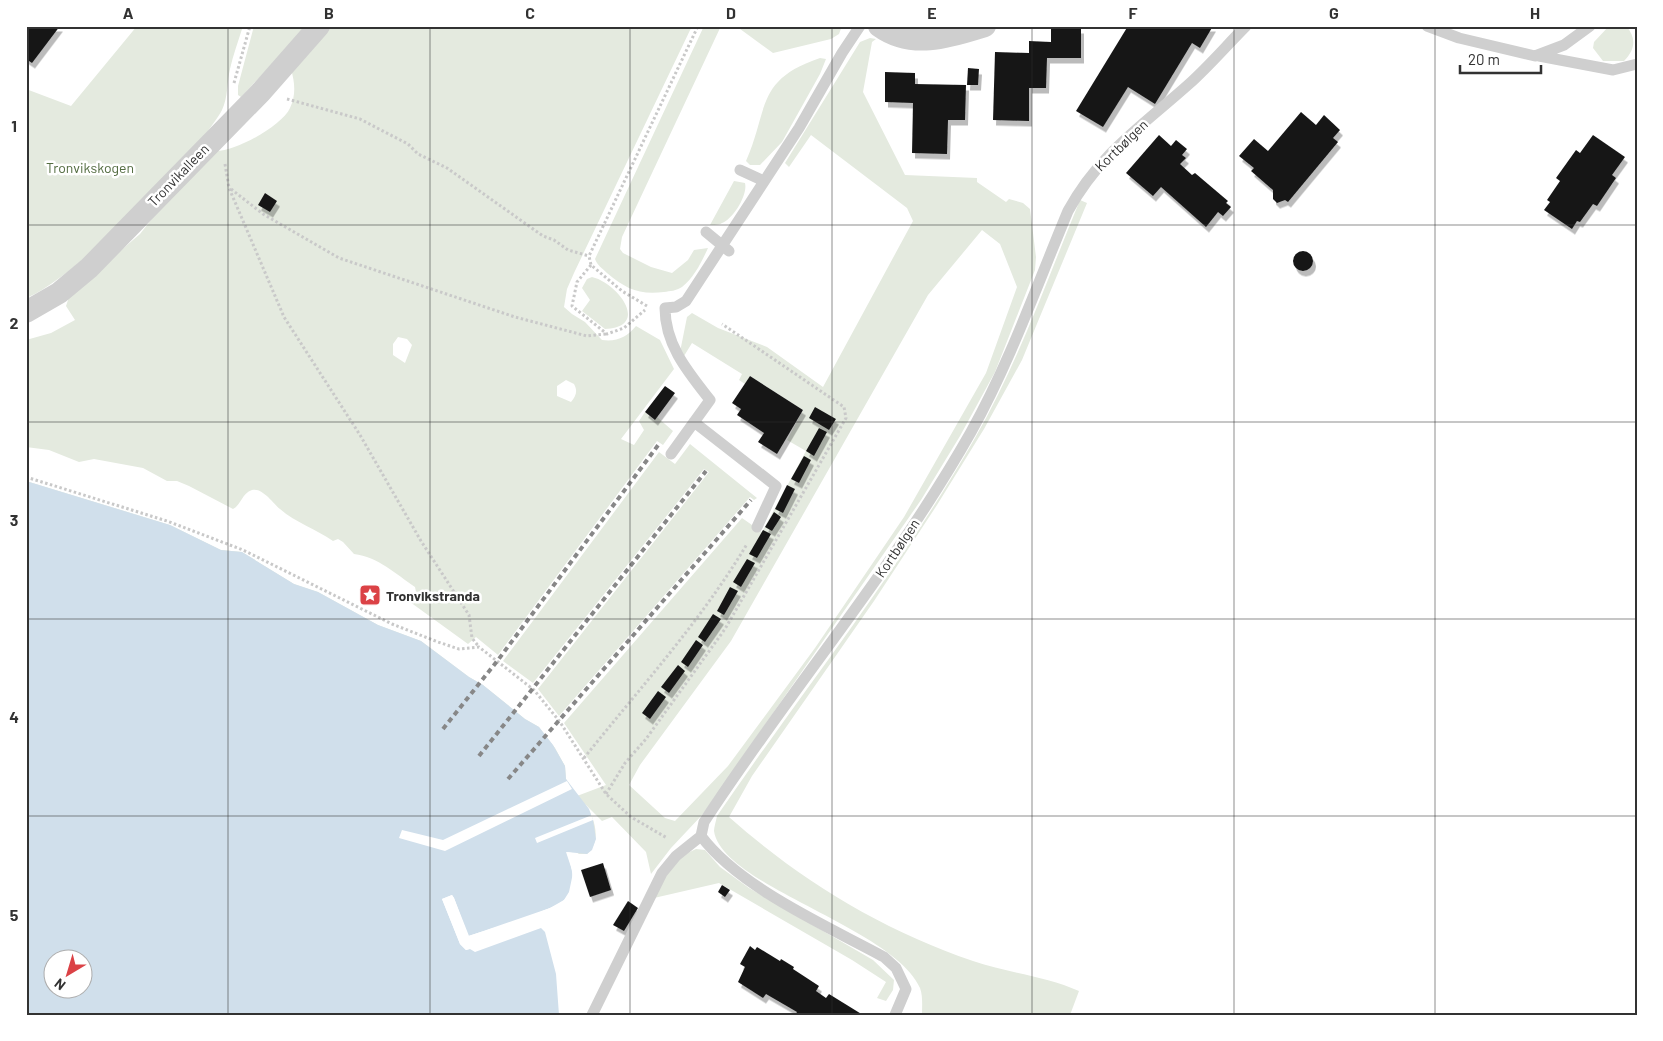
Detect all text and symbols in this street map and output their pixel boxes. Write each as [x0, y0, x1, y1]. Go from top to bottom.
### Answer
text: A [123, 3, 134, 22]
text: B [324, 3, 334, 22]
text: C [525, 3, 535, 22]
text: D [726, 3, 736, 22]
text: E [927, 3, 937, 22]
text: F [1129, 3, 1138, 22]
text: G [1329, 3, 1339, 22]
text: H [1530, 3, 1540, 22]
scale bar [1460, 42, 1542, 74]
text: 20 m [1468, 50, 1500, 68]
text: 1 [11, 116, 17, 135]
street label: Kortbølgen [1091, 116, 1151, 174]
street label: Tronvikalleen [144, 140, 212, 210]
park label: Tronvikskogen [46, 159, 134, 176]
text: 2 [10, 313, 19, 332]
text: 3 [10, 510, 18, 529]
street label: Kortbølgen [871, 515, 923, 581]
place icon: Tronvikstranda [358, 583, 382, 607]
place label: Tronvikstranda [386, 587, 480, 604]
text: 4 [9, 707, 19, 726]
text: 5 [10, 905, 19, 924]
north arrow [42, 948, 92, 998]
text: N [51, 975, 69, 994]

